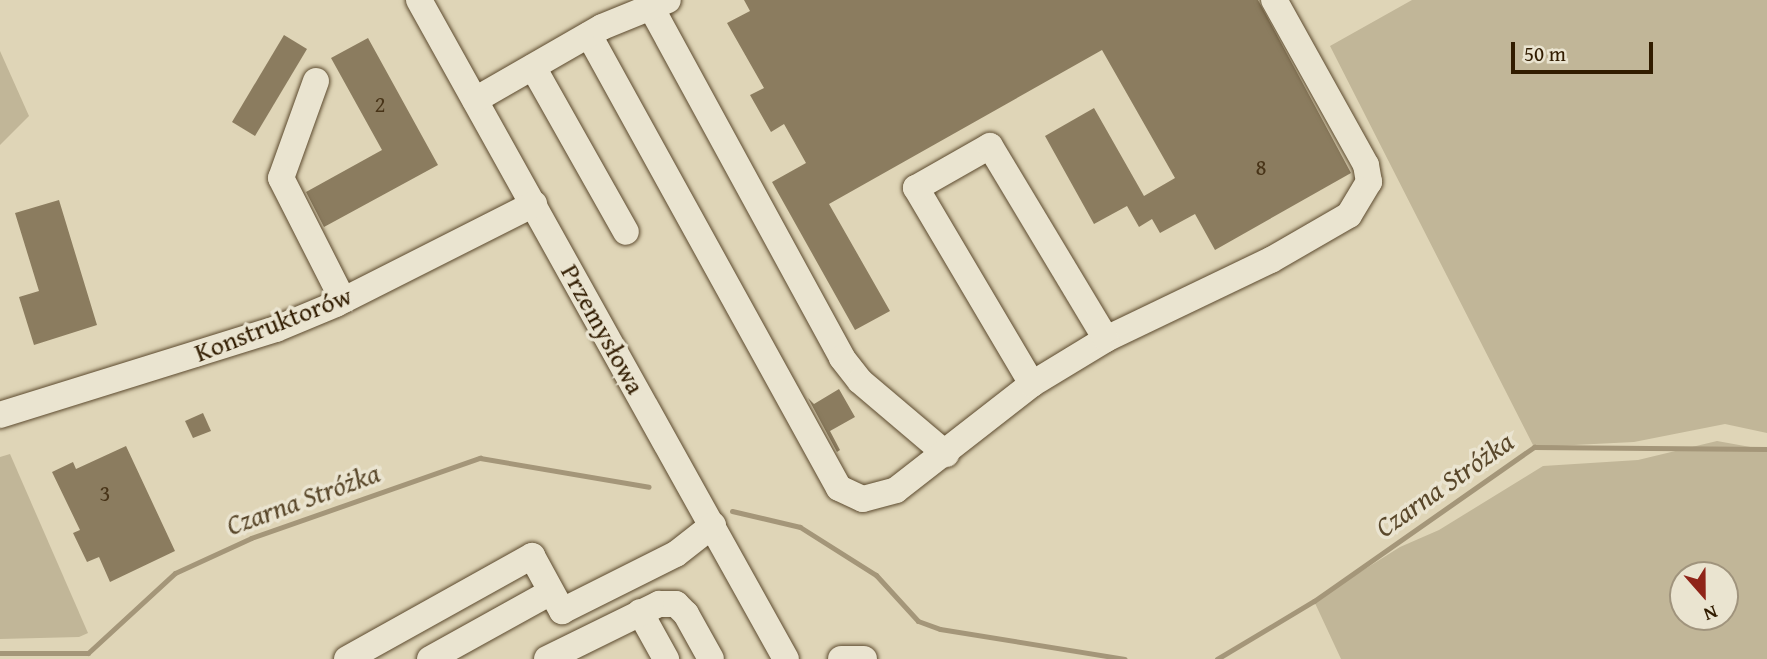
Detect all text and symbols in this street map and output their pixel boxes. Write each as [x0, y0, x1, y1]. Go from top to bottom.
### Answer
scale bar [1515, 28, 1657, 72]
text: 50 m [1524, 38, 1566, 69]
house number: 2 [374, 90, 386, 118]
house number: 8 [1255, 153, 1267, 181]
street label: Przemysłowa [555, 259, 651, 399]
street label: Konstruktorów [190, 280, 356, 368]
water label: Czarna Stróżka [1369, 424, 1519, 544]
water label: Czarna Stróżka [222, 456, 384, 542]
house number: 3 [99, 479, 111, 507]
north arrow [1669, 561, 1739, 631]
text: N [1700, 598, 1722, 629]

